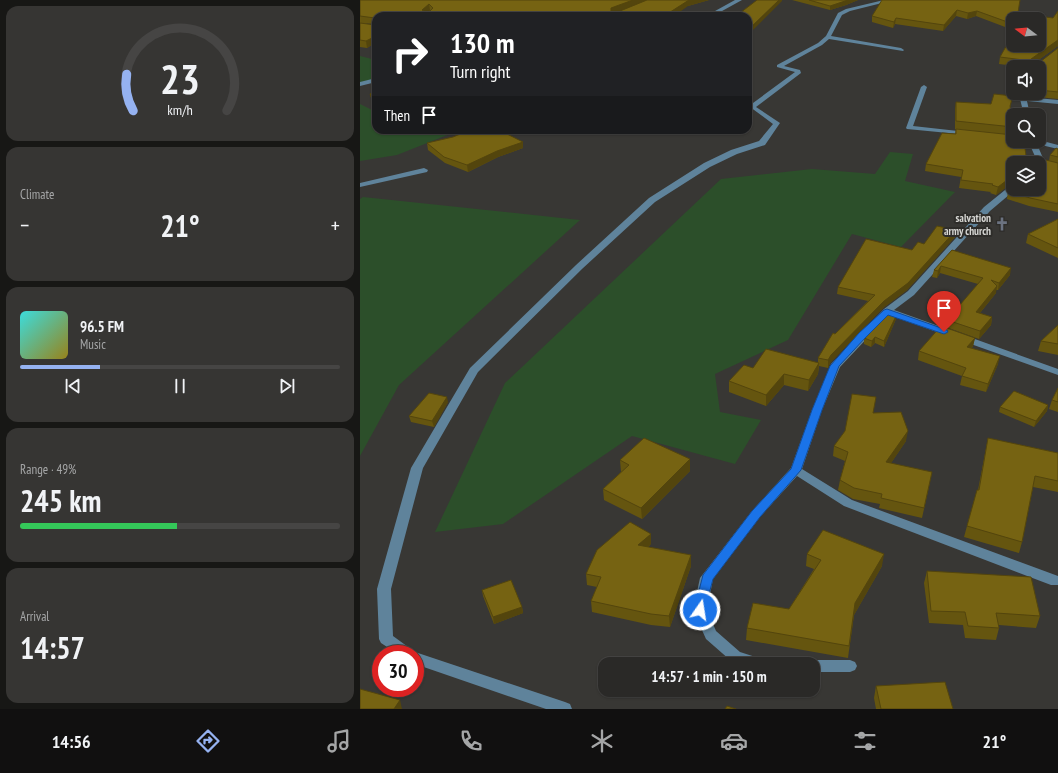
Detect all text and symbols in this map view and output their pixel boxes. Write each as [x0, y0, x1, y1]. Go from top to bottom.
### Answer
north arrow [1006, 12, 1046, 52]
map controls [1006, 12, 1046, 196]
text: 130 m [450, 24, 514, 61]
icon: right [384, 28, 436, 80]
text: 23 [160, 52, 200, 105]
text: Turn right [450, 60, 510, 83]
button: sound [1006, 60, 1046, 100]
text: km/h [167, 100, 193, 119]
icon: arrive [418, 104, 440, 126]
text: Then [384, 106, 410, 125]
button: search [1006, 108, 1046, 148]
button: layers [1006, 156, 1046, 196]
text: Climate [20, 186, 54, 203]
text: 21° [160, 206, 200, 245]
text: − [20, 211, 29, 239]
text: + [331, 211, 340, 239]
place label: salvation army church [944, 211, 991, 238]
church icon: salvation army church [994, 216, 1010, 232]
pin [927, 291, 961, 332]
icon: arrive [933, 297, 955, 319]
text: 96.5 FM [80, 317, 124, 336]
text: Music [80, 336, 106, 353]
icon: previous [62, 375, 84, 397]
icon: pause [169, 375, 191, 397]
icon: next [276, 375, 298, 397]
text: Range · 49% [20, 461, 76, 478]
text: 245 km [20, 481, 101, 520]
position arrow [679, 589, 721, 631]
text: Arrival [20, 608, 49, 625]
text: 14:57 [20, 628, 85, 667]
speed limit sign: 30 [372, 645, 424, 697]
text: 14:57 · 1 min · 150 m [651, 667, 767, 686]
icon: directions [194, 727, 222, 755]
icon: music [325, 727, 353, 755]
icon: phone [457, 727, 485, 755]
icon: climate [588, 727, 616, 755]
icon: car [720, 727, 748, 755]
icon: filters [851, 727, 879, 755]
text: 14:56 [52, 730, 91, 753]
text: 21° [982, 730, 1006, 753]

